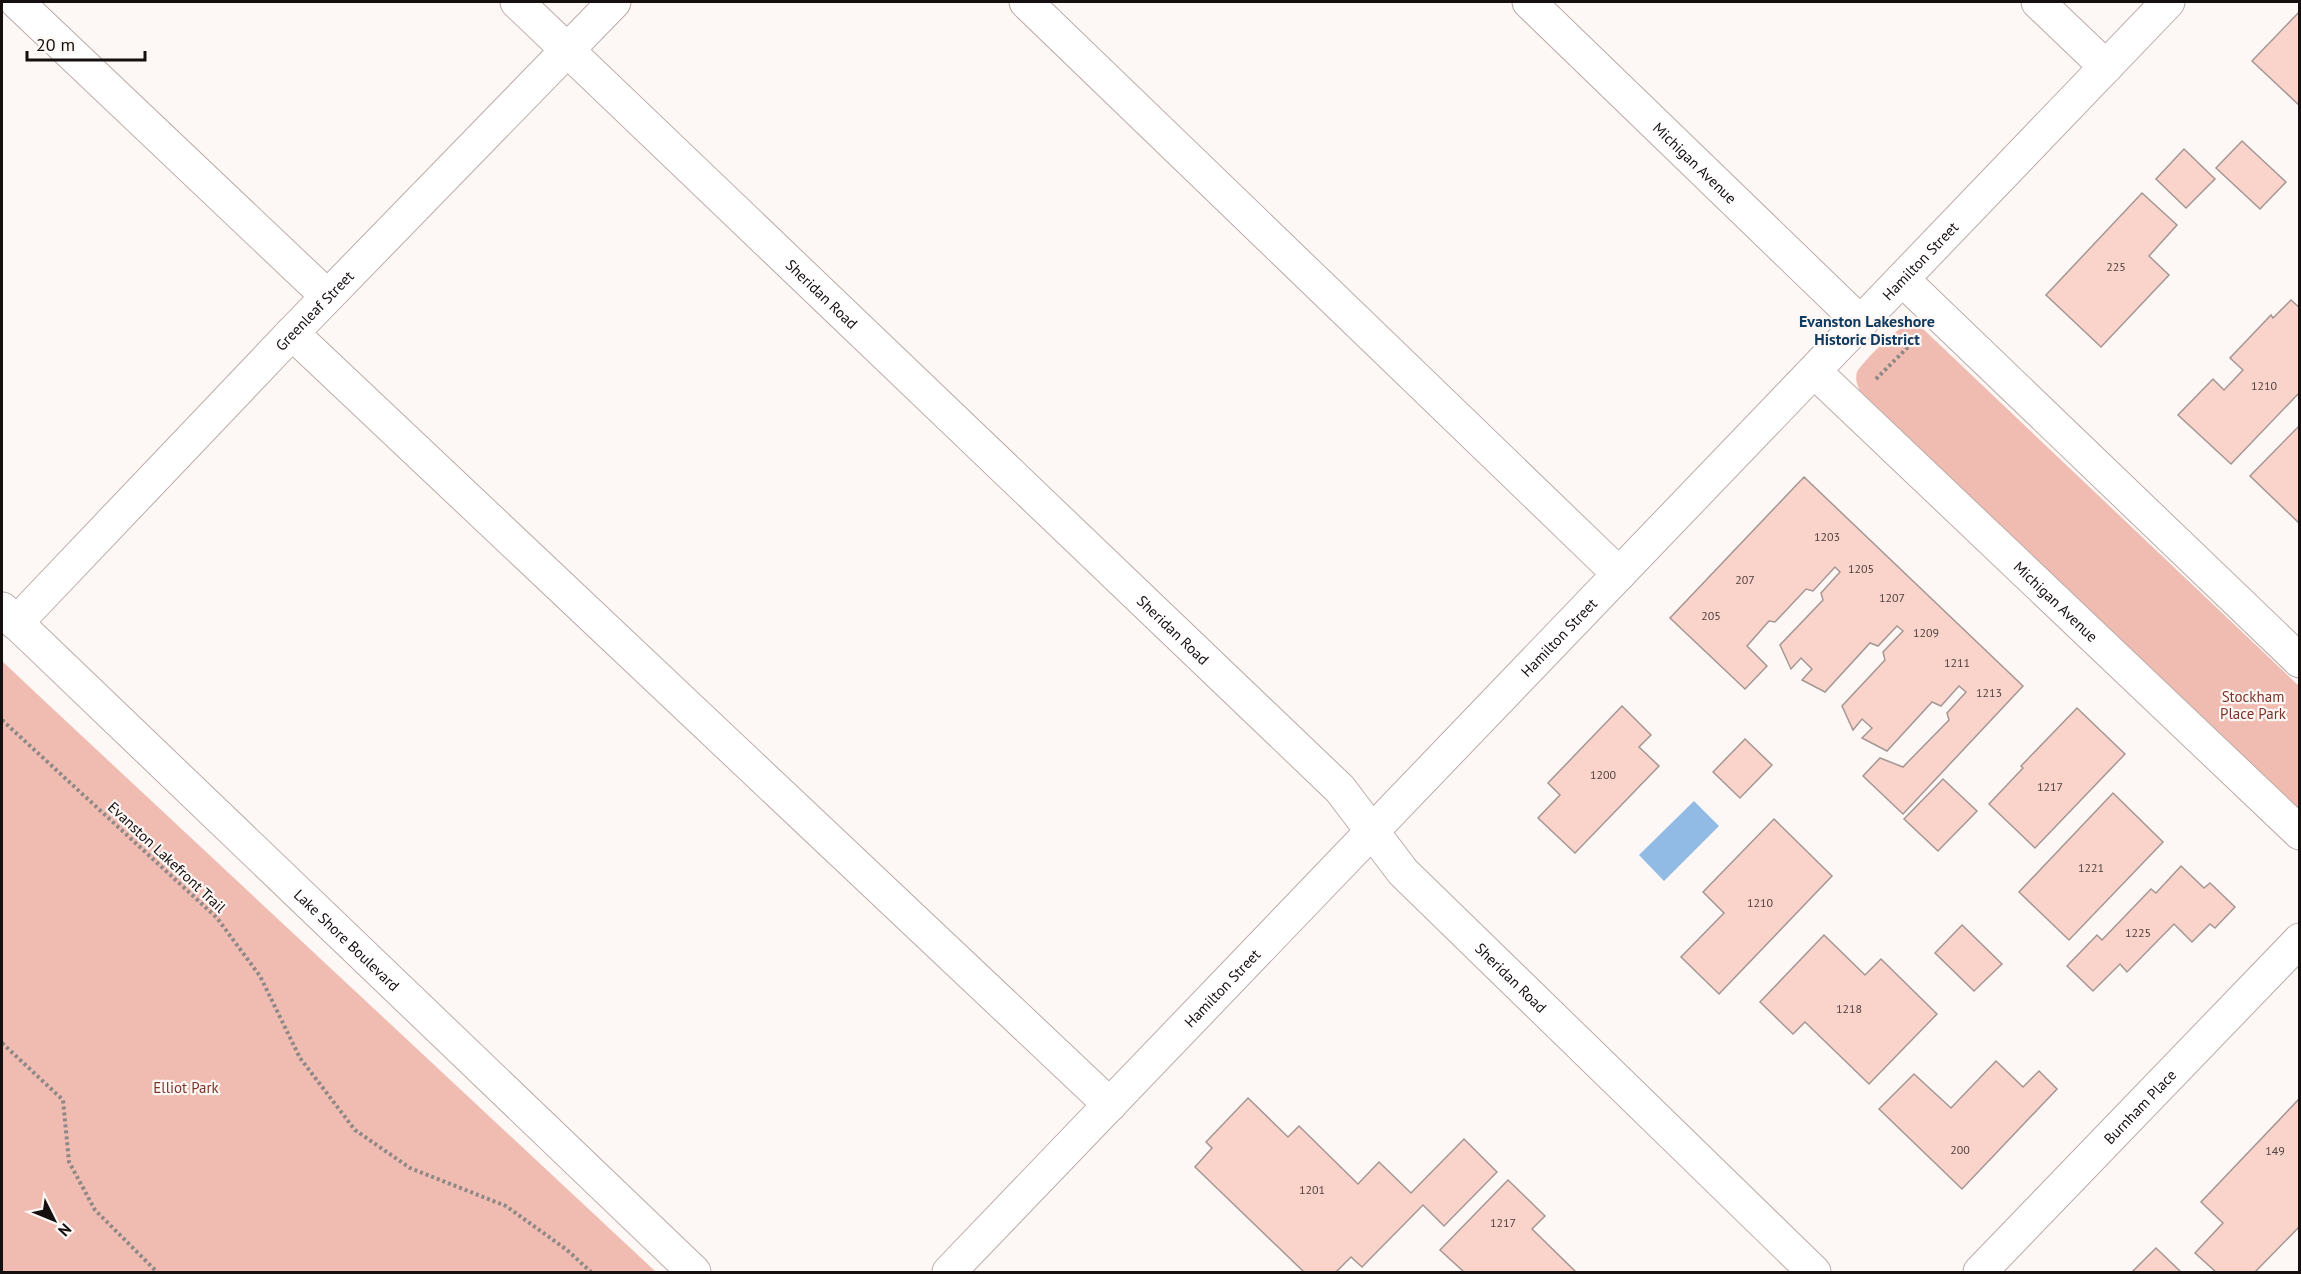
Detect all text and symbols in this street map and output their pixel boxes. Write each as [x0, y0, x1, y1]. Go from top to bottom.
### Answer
scale bar [27, 24, 146, 62]
text: 20 m [36, 33, 75, 56]
street label: Michigan Avenue [1649, 118, 1741, 207]
street label: Hamilton Street [1878, 217, 1962, 304]
street label: Sheridan Road [782, 255, 862, 332]
house number: 225 [2106, 259, 2126, 274]
street label: Greenleaf Street [271, 266, 357, 354]
district label: Evanston Lakeshore Historic District [1799, 311, 1935, 349]
house number: 1210 [2251, 378, 2278, 393]
house number: 1203 [1814, 529, 1840, 544]
street label: Michigan Avenue [2010, 557, 2102, 646]
house number: 1205 [1848, 561, 1874, 576]
house number: 207 [1735, 572, 1755, 587]
house number: 1207 [1879, 590, 1905, 605]
street label: Sheridan Road [1133, 591, 1213, 668]
street label: Hamilton Street [1516, 594, 1600, 680]
house number: 205 [1701, 608, 1721, 623]
house number: 1209 [1913, 625, 1939, 640]
house number: 1211 [1944, 655, 1970, 670]
house number: 1213 [1976, 685, 2002, 700]
park label: Stockham Place Park [2220, 687, 2287, 723]
house number: 1200 [1590, 767, 1617, 782]
house number: 1217 [2037, 779, 2063, 794]
street label: Evanston Lakefront Trail [104, 797, 230, 917]
house number: 1221 [2078, 860, 2104, 875]
street label: Lake Shore Boulevard [290, 885, 404, 995]
house number: 1210 [1747, 895, 1774, 910]
house number: 1225 [2125, 925, 2151, 940]
street label: Sheridan Road [1471, 938, 1551, 1016]
street label: Hamilton Street [1180, 944, 1264, 1031]
house number: 1218 [1836, 1001, 1862, 1016]
street label: Burnham Place [2099, 1065, 2180, 1148]
park label: Elliot Park [153, 1078, 220, 1097]
house number: 200 [1950, 1142, 1970, 1157]
house number: 149 [2265, 1143, 2285, 1158]
house number: 1201 [1299, 1182, 1325, 1197]
north arrow [24, 1190, 84, 1250]
house number: 1217 [1490, 1215, 1516, 1230]
text: N [54, 1220, 76, 1241]

